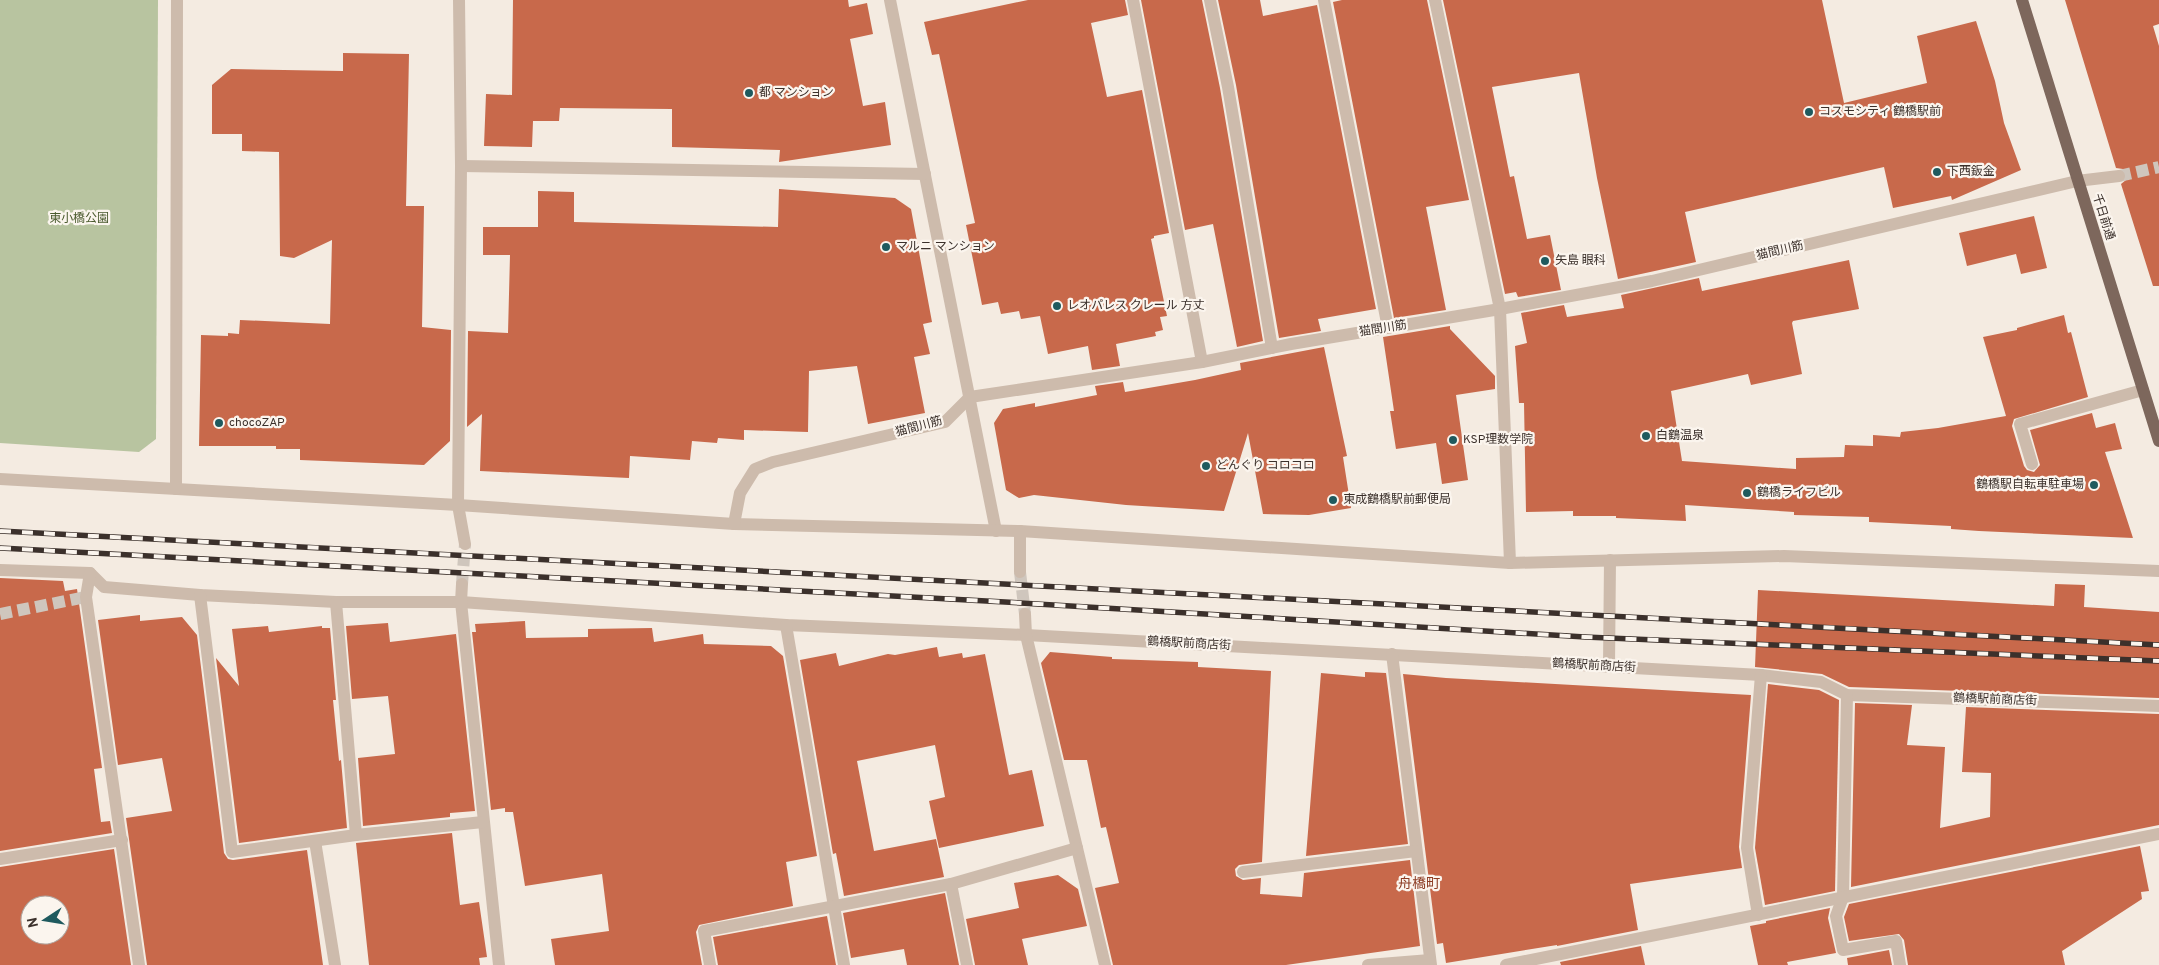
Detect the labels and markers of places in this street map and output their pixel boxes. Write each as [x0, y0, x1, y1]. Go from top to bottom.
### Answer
place label: 都 マンション [759, 85, 834, 101]
marker: 都 マンション [743, 87, 755, 99]
place label: コスモシティ 鶴橋駅前 [1819, 104, 1941, 120]
marker: コスモシティ 鶴橋駅前 [1803, 106, 1815, 118]
place label: 下西鈑金 [1947, 164, 1995, 180]
marker: 下西鈑金 [1931, 166, 1943, 178]
place label: マルニ マンション [896, 239, 995, 255]
marker: マルニ マンション [880, 241, 892, 253]
place label: 矢島 眼科 [1555, 253, 1606, 269]
marker: 矢島 眼科 [1539, 255, 1551, 267]
place label: レオパレス クレール 方丈 [1067, 298, 1205, 314]
marker: レオパレス クレール 方丈 [1051, 300, 1063, 312]
place label: chocoZAP [229, 415, 285, 431]
marker: chocoZAP [213, 417, 225, 429]
place label: 白鶴温泉 [1656, 428, 1704, 444]
marker: 白鶴温泉 [1640, 430, 1652, 442]
place label: KSP理数学院 [1463, 432, 1533, 448]
marker: KSP理数学院 [1447, 434, 1459, 446]
place label: どんぐり コロコロ [1216, 458, 1315, 474]
marker: どんぐり コロコロ [1200, 460, 1212, 472]
place label: 鶴橋駅自転車駐車場 [1976, 477, 2084, 493]
marker: 鶴橋駅自転車駐車場 [2088, 479, 2100, 491]
place label: 鶴橋ライフビル [1757, 485, 1841, 501]
marker: 鶴橋ライフビル [1741, 487, 1753, 499]
place label: 東成鶴橋駅前郵便局 [1343, 492, 1451, 508]
marker: 東成鶴橋駅前郵便局 [1327, 494, 1339, 506]

